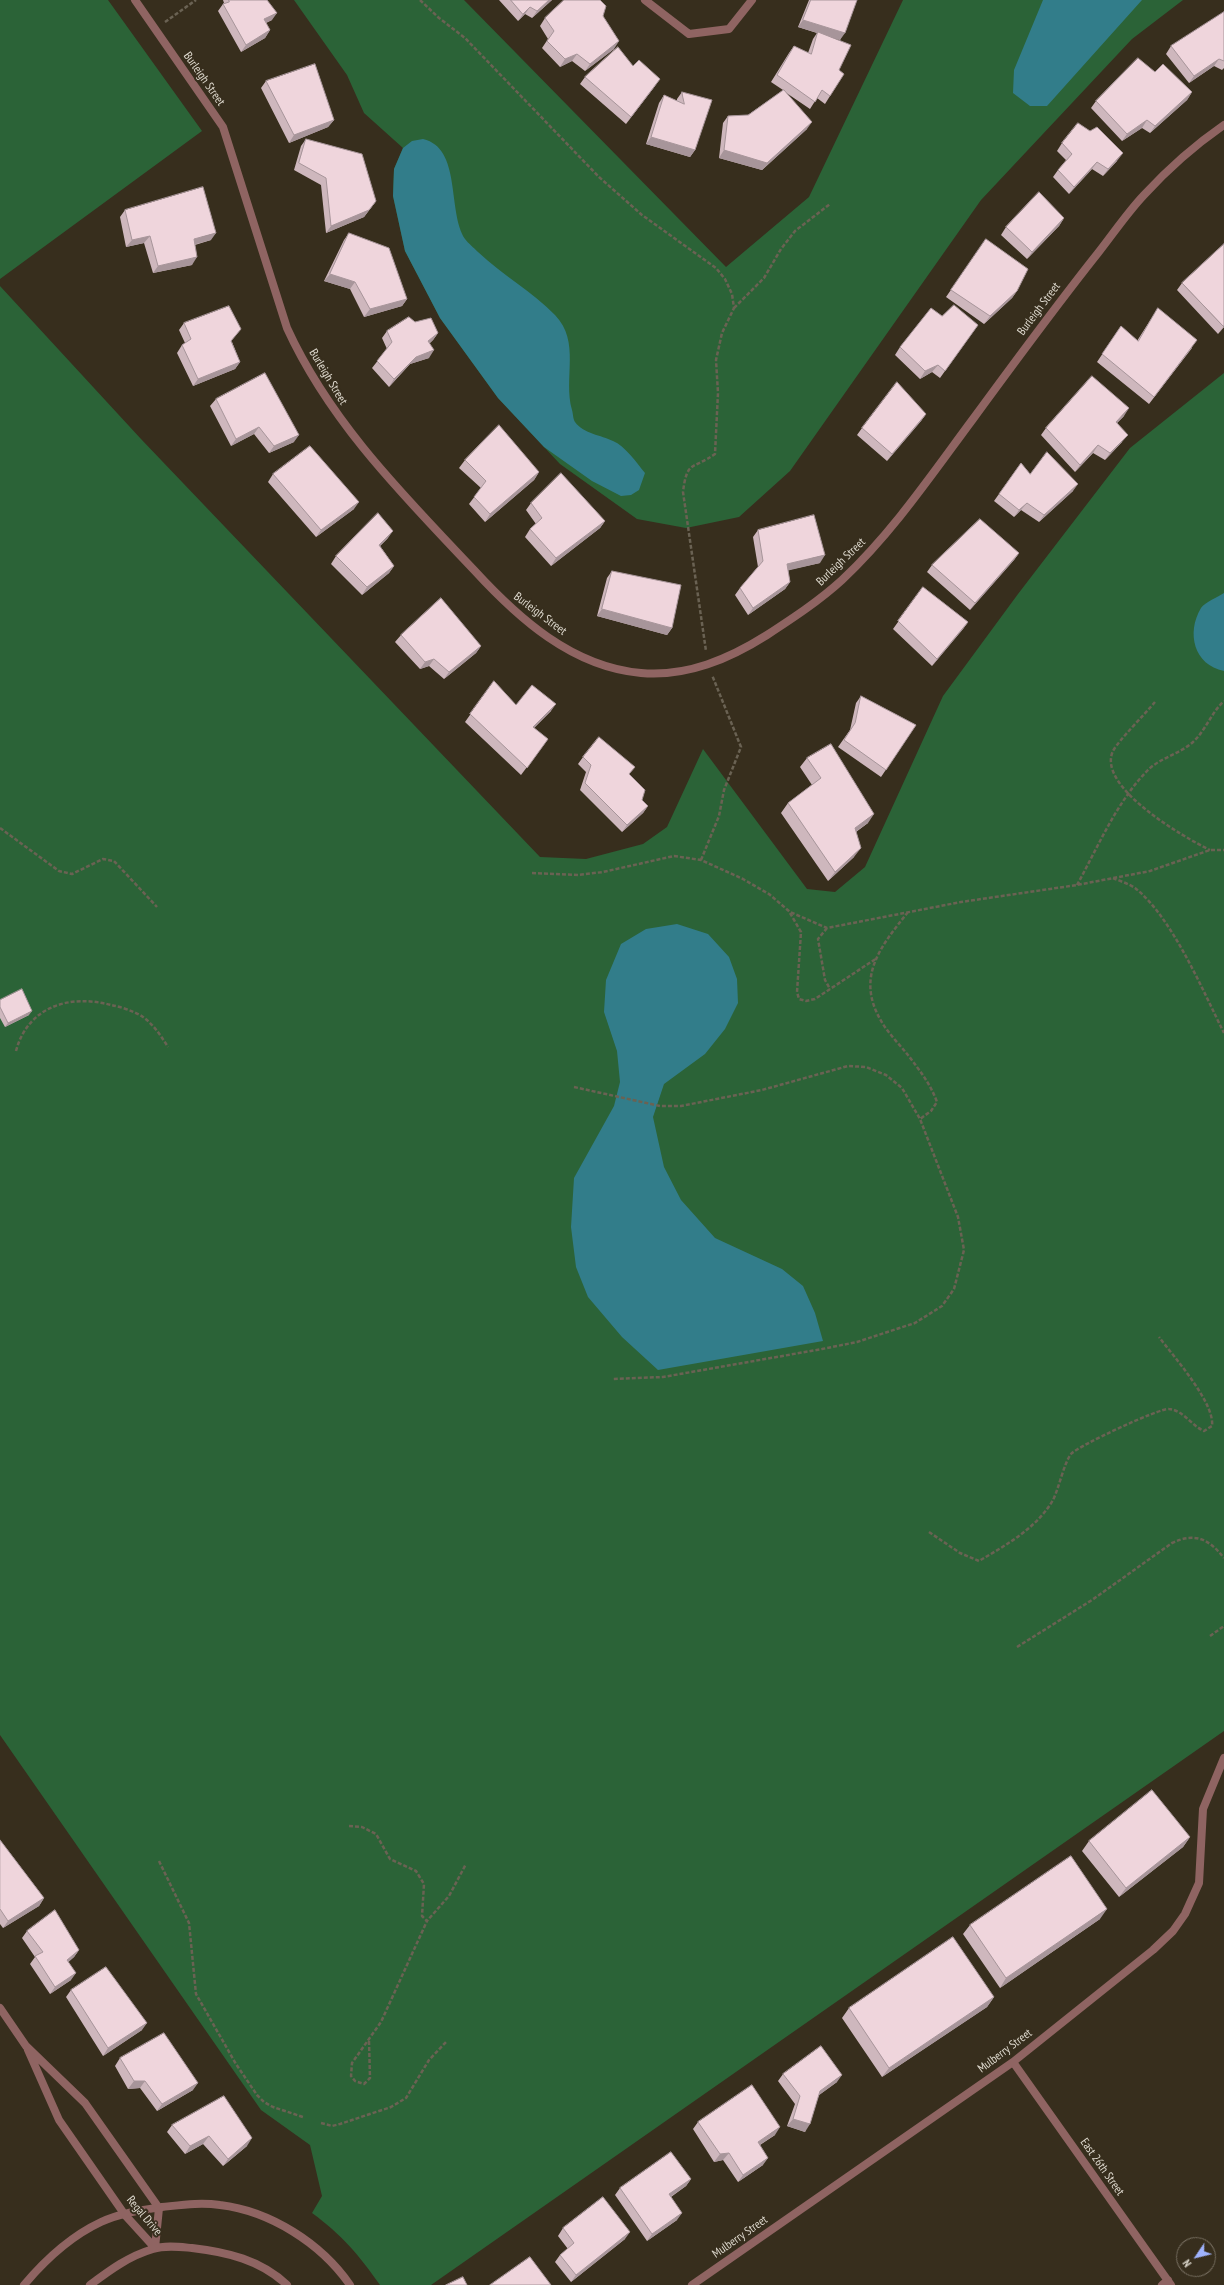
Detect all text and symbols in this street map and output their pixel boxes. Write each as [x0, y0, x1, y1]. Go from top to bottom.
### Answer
street label: Burleigh Street [180, 49, 228, 109]
street label: Burleigh Street [1014, 280, 1064, 338]
street label: Burleigh Street [306, 347, 350, 407]
street label: Burleigh Street [814, 535, 868, 589]
street label: Burleigh Street [511, 589, 569, 639]
street label: Mulberry Street [975, 2026, 1035, 2076]
street label: East 26th Street [1077, 2136, 1127, 2198]
street label: Regal Drive [123, 2193, 165, 2239]
street label: Mulberry Street [710, 2213, 770, 2261]
north arrow [1176, 2237, 1216, 2277]
text: N [1180, 2257, 1194, 2270]

